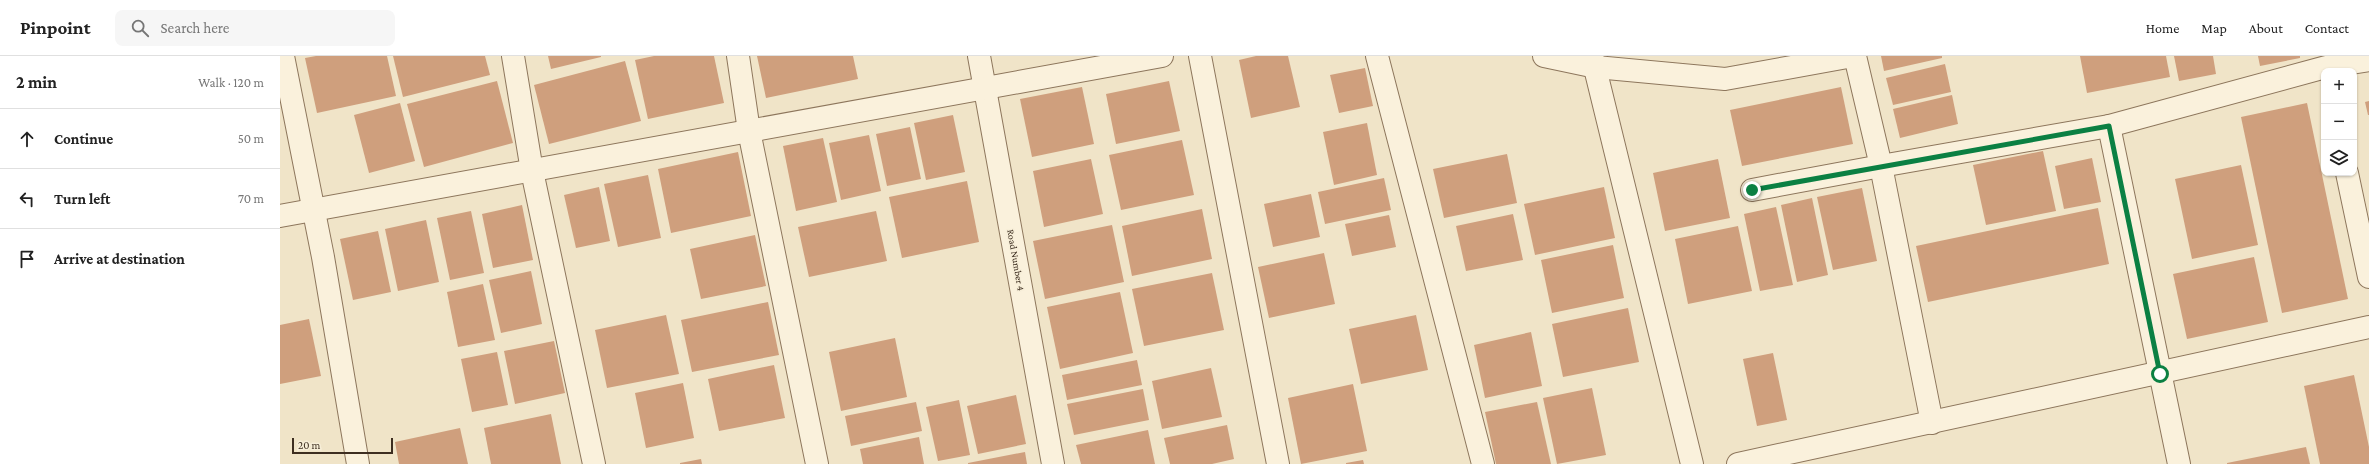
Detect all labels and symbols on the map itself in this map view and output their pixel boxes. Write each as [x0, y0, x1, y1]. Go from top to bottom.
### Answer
route end [1743, 181, 1761, 199]
street label: Road Number 4 [1005, 228, 1027, 292]
route start [2151, 365, 2169, 383]
scale bar [292, 436, 393, 455]

